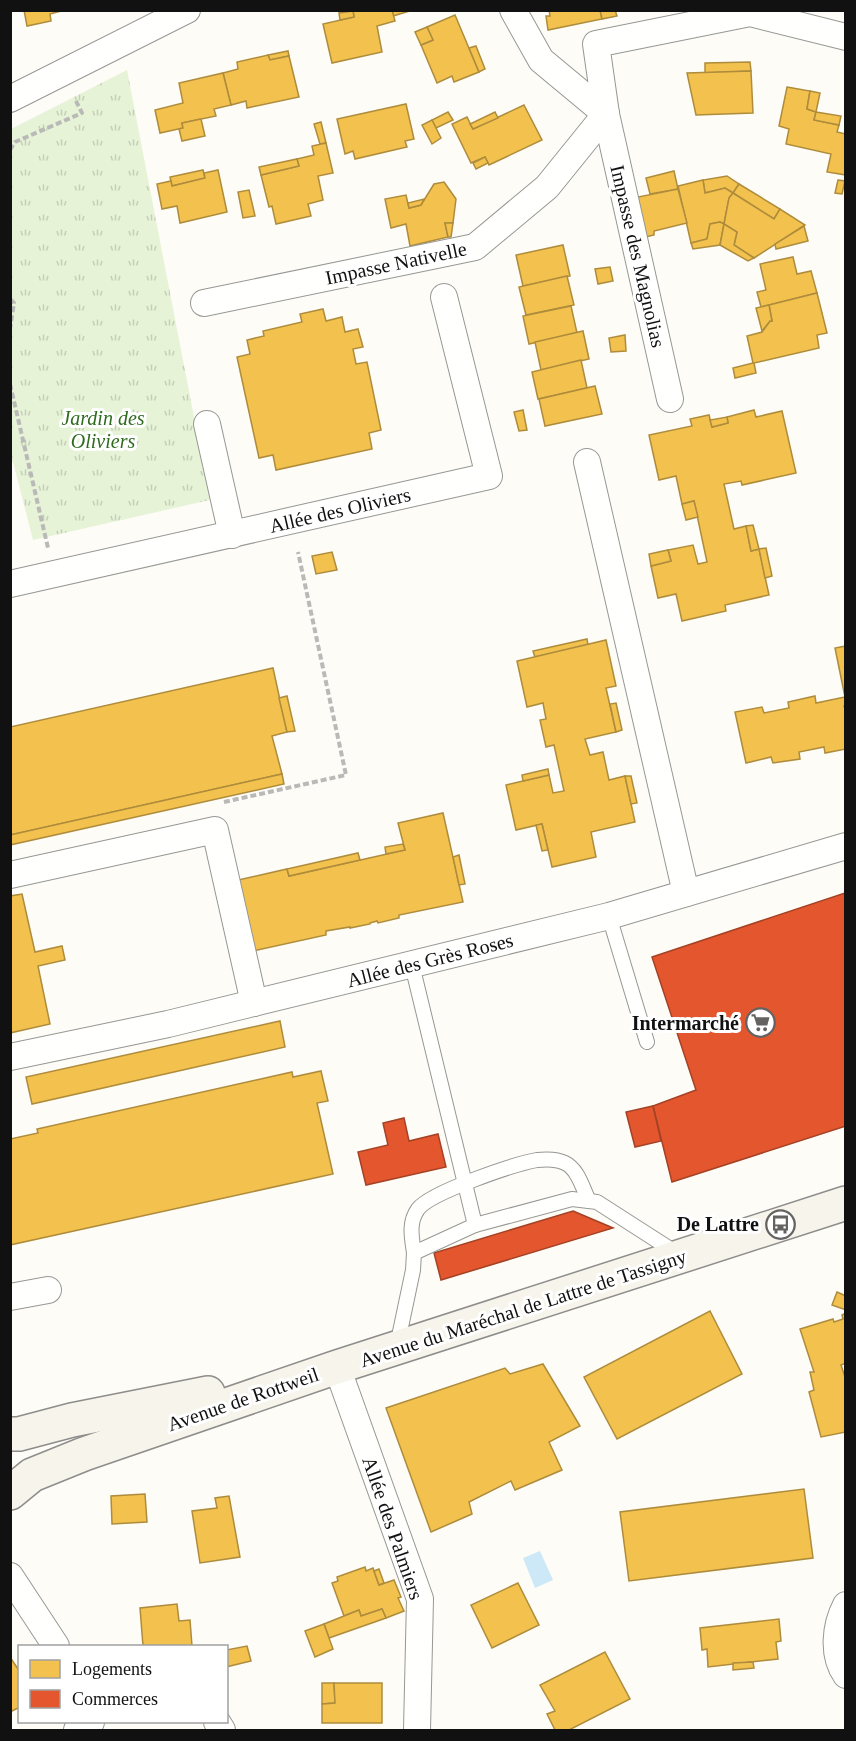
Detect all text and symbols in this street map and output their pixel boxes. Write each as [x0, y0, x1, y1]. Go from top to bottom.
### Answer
street label: Impasse des Magnolias [605, 163, 670, 350]
street label: Impasse Nativelle [323, 237, 469, 290]
park label: Jardin des Oliviers [61, 407, 145, 452]
street label: Allée des Oliviers [267, 483, 413, 537]
street label: Allée des Grès Roses [345, 929, 516, 991]
supermarket icon: Intermarché [744, 1007, 776, 1039]
place label: Intermarché [632, 1012, 739, 1034]
bus stop icon: De Lattre [764, 1208, 796, 1240]
place label: De Lattre [677, 1213, 759, 1235]
street label: Avenue du Maréchal de Lattre de Tassigny [357, 1245, 689, 1372]
street label: Avenue de Rottweil [164, 1363, 322, 1435]
street label: Allée des Palmiers [358, 1454, 428, 1603]
legend [18, 1645, 228, 1723]
text: Logements [72, 1659, 152, 1679]
text: Commerces [72, 1689, 158, 1709]

